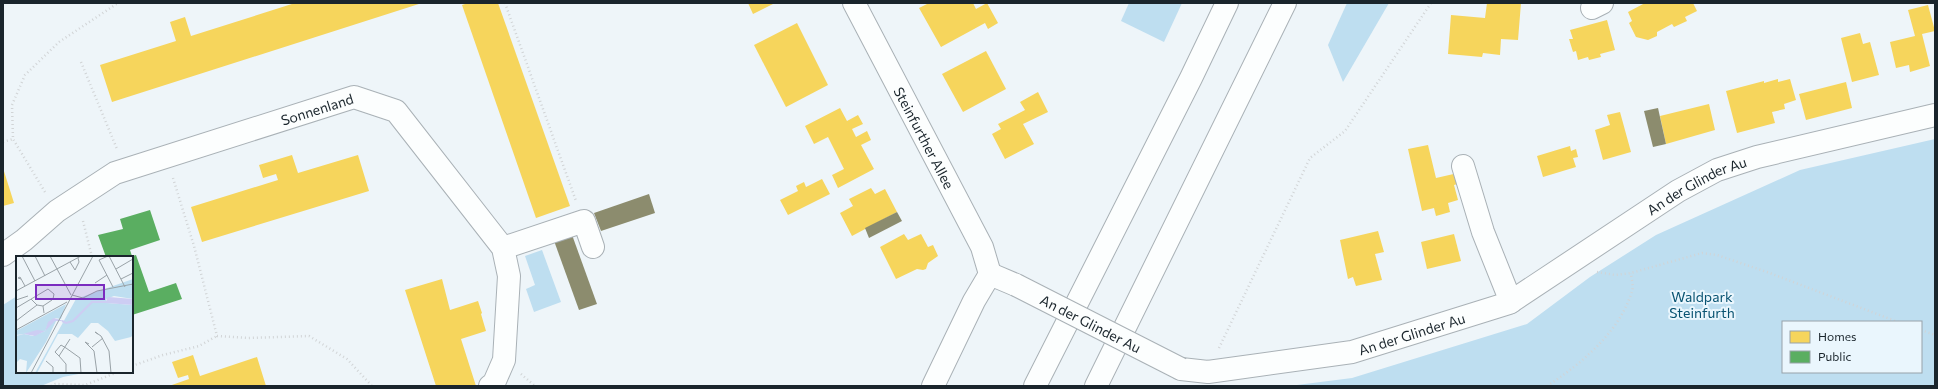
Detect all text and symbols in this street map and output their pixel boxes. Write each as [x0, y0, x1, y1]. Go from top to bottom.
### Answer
street label: Steinfurther Allee [891, 84, 958, 191]
street label: Sonnenland [279, 89, 355, 128]
street label: An der Glinder Au [1643, 153, 1748, 218]
inset map [16, 256, 133, 373]
park label: Waldpark Steinfurth [1669, 288, 1735, 321]
street label: An der Glinder Au [1038, 290, 1144, 356]
street label: An der Glinder Au [1356, 309, 1467, 358]
legend [1782, 321, 1922, 373]
text: Homes [1818, 329, 1856, 343]
text: Public [1818, 349, 1851, 363]

